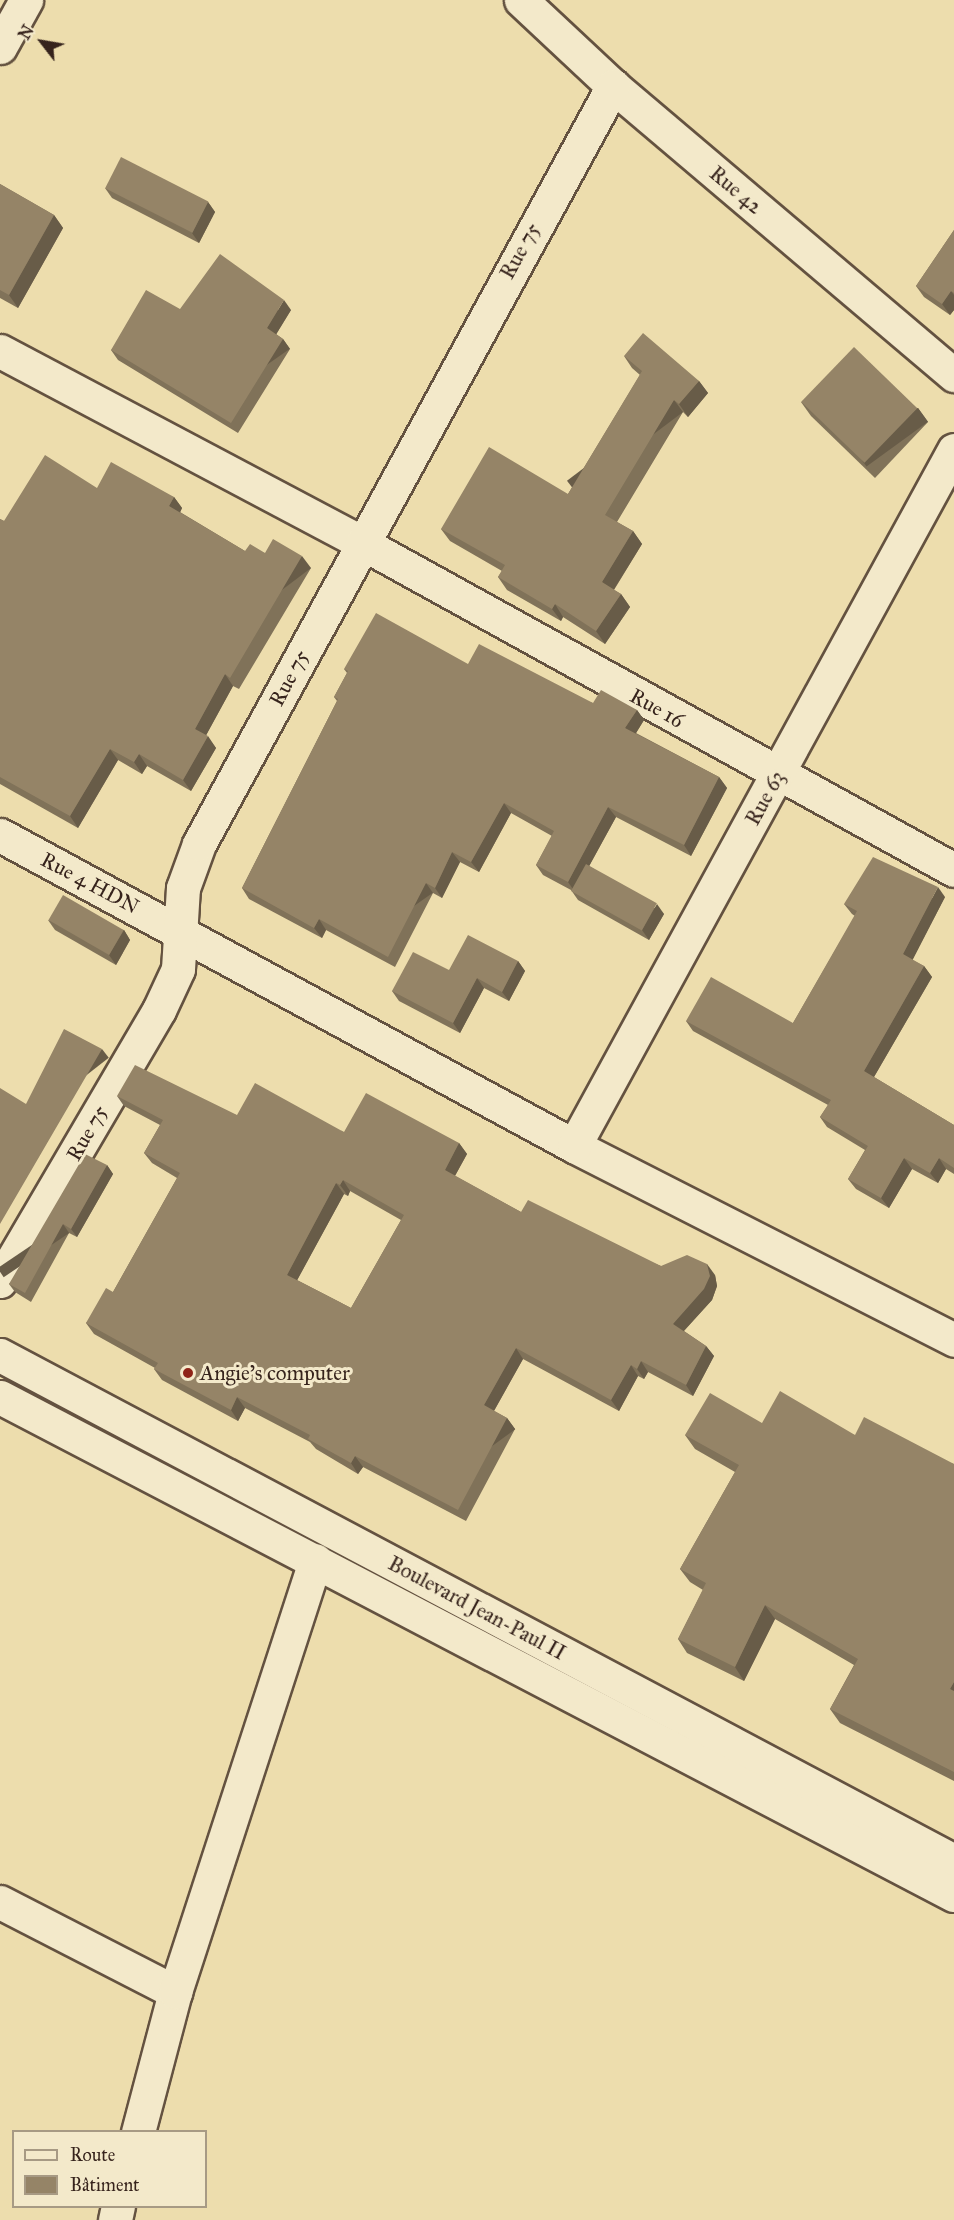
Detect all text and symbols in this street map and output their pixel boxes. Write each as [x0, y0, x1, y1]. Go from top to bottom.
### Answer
north arrow [12, 12, 72, 72]
text: N [14, 22, 38, 43]
street label: Rue 42 [704, 161, 768, 219]
street label: Rue 75 [494, 219, 546, 283]
street label: Rue 75 [264, 646, 314, 710]
street label: Rue 16 [626, 683, 688, 733]
street label: Rue 63 [740, 766, 790, 830]
street label: Rue 4 HDN [37, 847, 143, 919]
street label: Rue 75 [61, 1101, 113, 1165]
place label: Angie's computer [200, 1360, 350, 1386]
marker: Angie's computer [181, 1366, 195, 1380]
street label: Boulevard Jean-Paul II [384, 1551, 570, 1665]
legend [12, 2130, 207, 2208]
text: Route [70, 2144, 115, 2166]
text: Bâtiment [70, 2174, 139, 2196]

